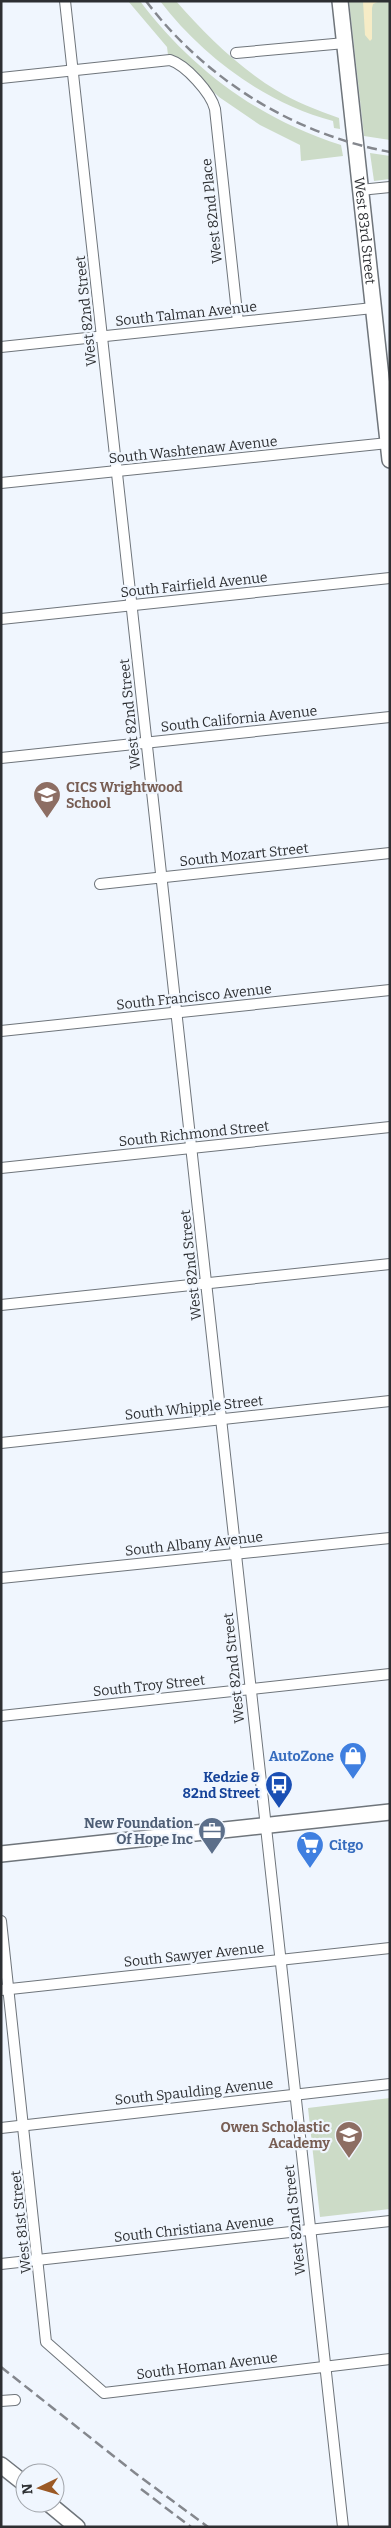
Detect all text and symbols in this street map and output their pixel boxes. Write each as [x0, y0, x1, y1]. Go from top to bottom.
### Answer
street label: West 82nd Place [198, 158, 226, 264]
street label: West 83rd Street [351, 176, 379, 285]
street label: West 82nd Street [72, 255, 100, 367]
street label: South Talman Avenue [114, 298, 258, 330]
street label: South Washtenaw Avenue [108, 433, 278, 467]
street label: South Fairfield Avenue [120, 569, 268, 601]
street label: West 82nd Street [116, 658, 144, 770]
street label: South California Avenue [160, 702, 318, 736]
place label: CICS Wrightwood School [66, 779, 183, 812]
school or university icon: CICS Wrightwood School [32, 780, 62, 819]
street label: South Mozart Street [179, 840, 309, 870]
street label: South Francisco Avenue [115, 980, 273, 1014]
street label: South Richmond Street [118, 1118, 270, 1150]
street label: West 82nd Street [177, 1209, 205, 1321]
street label: South Whipple Street [124, 1392, 264, 1424]
street label: South Albany Avenue [124, 1528, 264, 1560]
street label: West 82nd Street [220, 1612, 248, 1724]
street label: South Troy Street [92, 1672, 206, 1700]
shop icon: AutoZone [338, 1741, 368, 1780]
place label: AutoZone [269, 1748, 334, 1765]
place label: Kedzie & 82nd Street [183, 1769, 261, 1802]
bus stop icon: Kedzie & 82nd Street [264, 1770, 294, 1809]
place label: New Foundation Of Hope Inc [84, 1815, 193, 1848]
office icon: New Foundation Of Hope Inc [197, 1816, 227, 1855]
supermarket icon: Citgo [295, 1830, 325, 1869]
place label: Citgo [329, 1837, 363, 1854]
street label: South Sawyer Avenue [123, 1939, 265, 1971]
street label: South Spaulding Avenue [114, 2075, 274, 2109]
place label: Owen Scholastic Academy [221, 2119, 330, 2152]
school or university icon: Owen Scholastic Academy [334, 2120, 364, 2159]
street label: West 82nd Street [281, 2164, 309, 2276]
street label: West 81st Street [7, 2170, 35, 2274]
street label: South Christiana Avenue [113, 2212, 275, 2246]
street label: South Homan Avenue [135, 2349, 279, 2383]
north arrow [15, 2463, 65, 2513]
text: N [19, 2483, 36, 2495]

